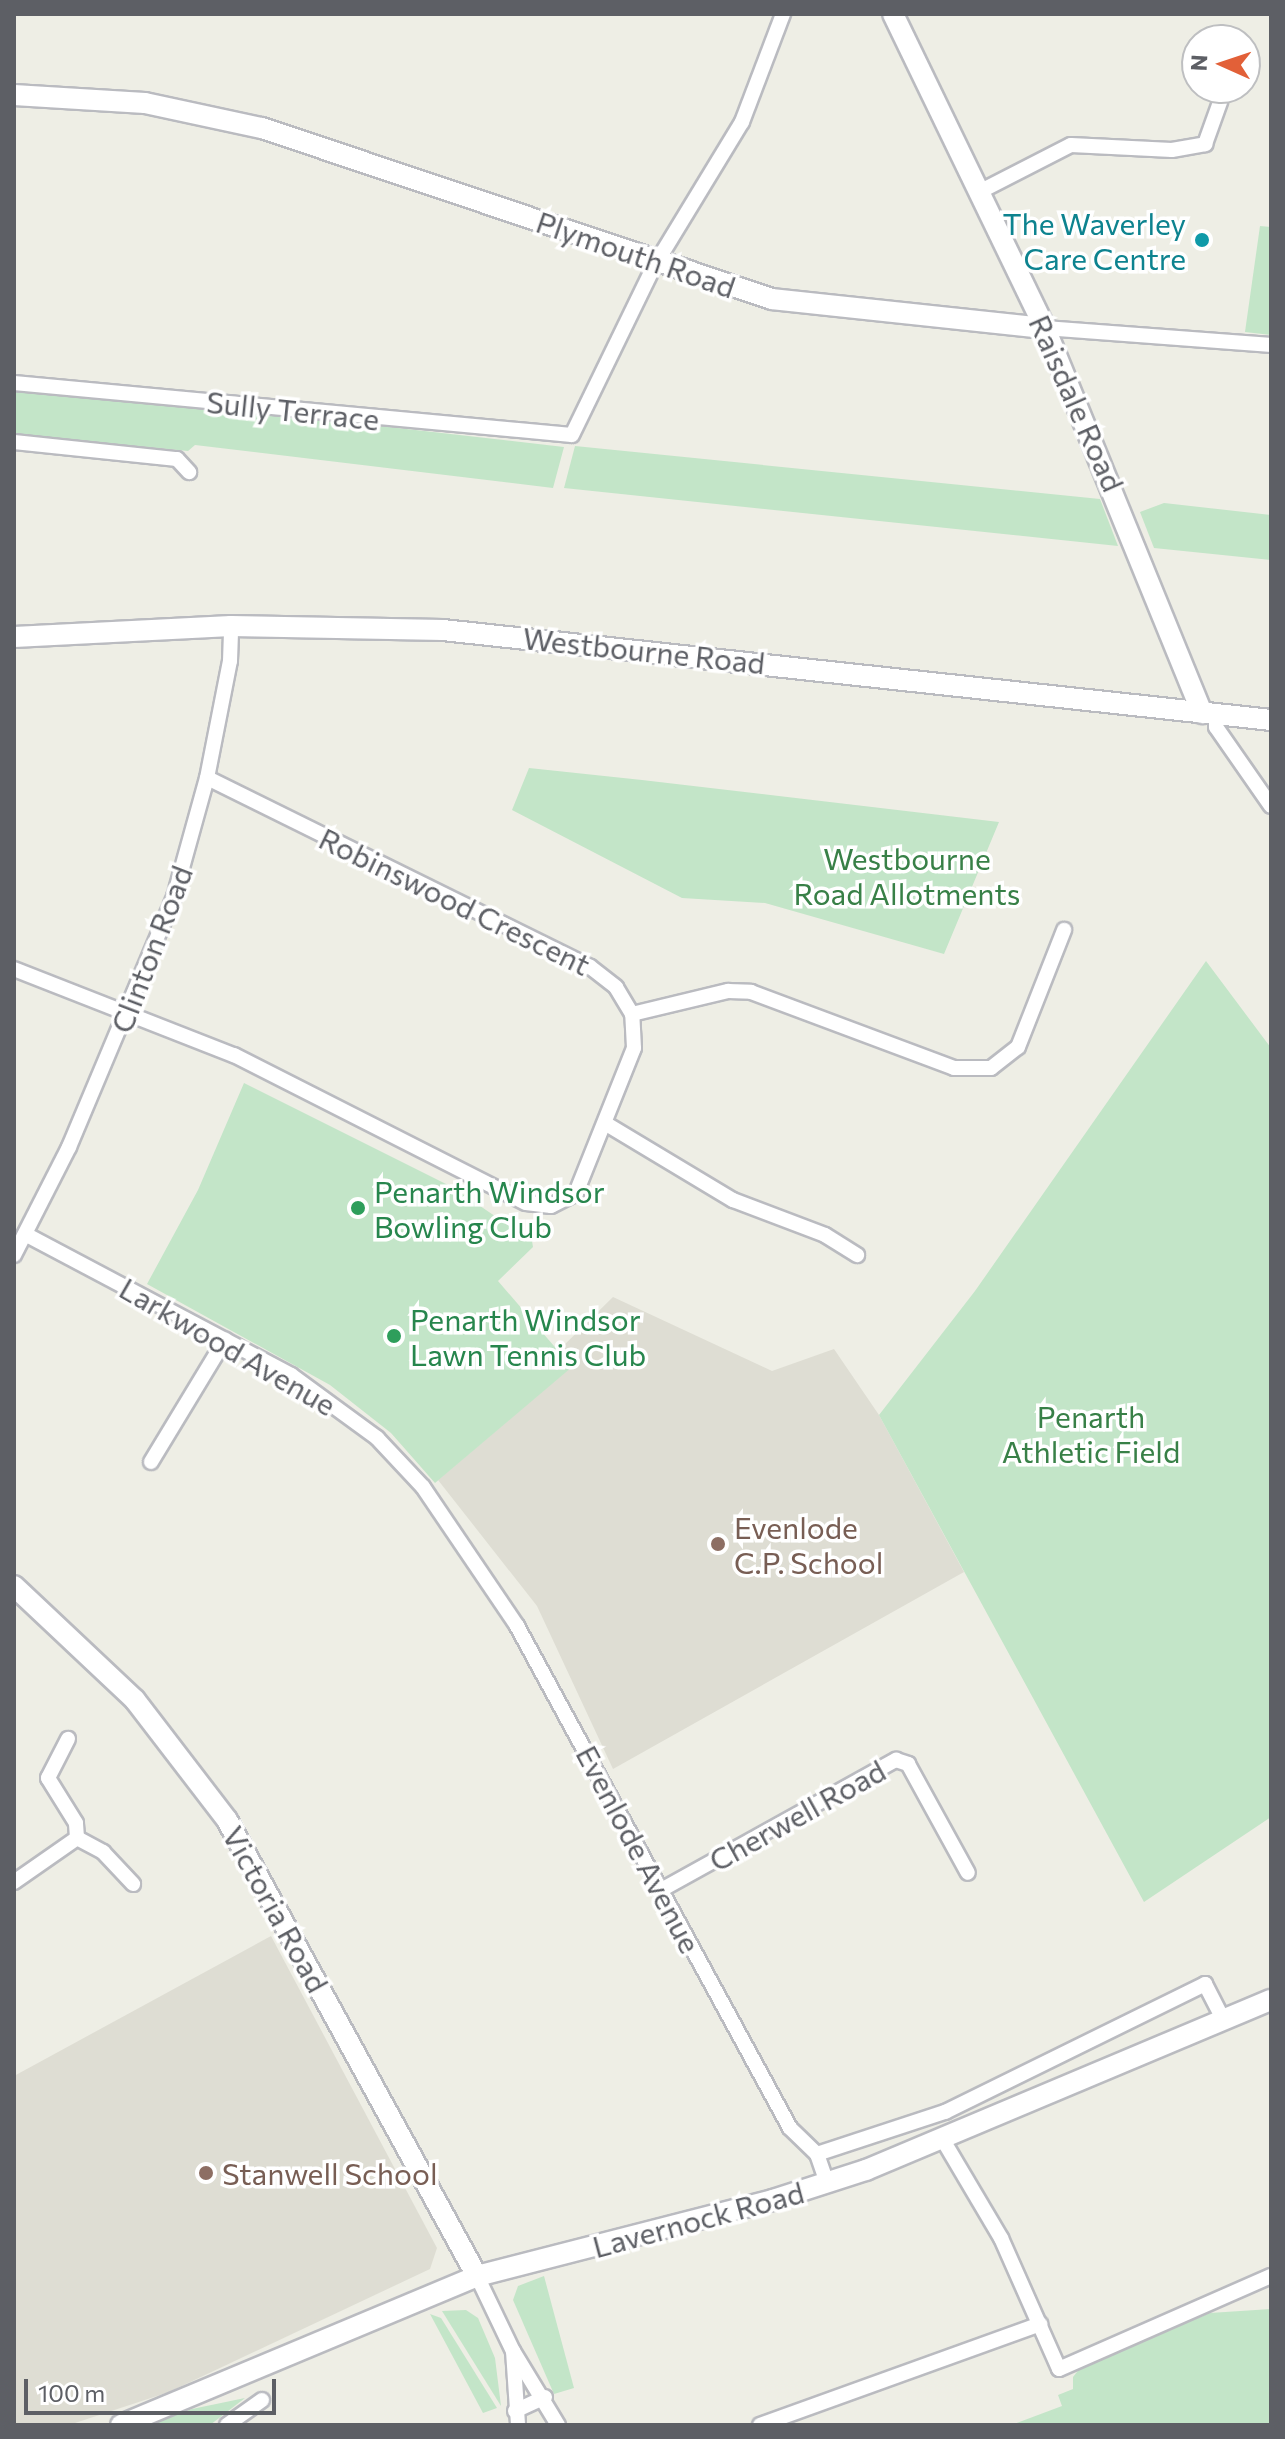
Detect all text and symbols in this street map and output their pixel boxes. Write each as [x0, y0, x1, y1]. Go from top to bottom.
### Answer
north arrow [1181, 24, 1261, 104]
text: N [1185, 54, 1212, 72]
street label: Plymouth Road [532, 203, 740, 305]
place label: The Waverley Care Centre [1002, 205, 1186, 276]
marker: The Waverley Care Centre [1193, 231, 1211, 249]
street label: Raisdale Road [1022, 309, 1132, 497]
street label: Sully Terrace [205, 383, 381, 437]
street label: Westbourne Road [521, 619, 767, 681]
street label: Robinswood Crescent [314, 820, 596, 982]
park label: Westbourne Road Allotments [794, 840, 1020, 910]
street label: Clinton Road [103, 860, 199, 1038]
place label: Penarth Windsor Bowling Club [374, 1173, 605, 1244]
marker: Penarth Windsor Bowling Club [349, 1199, 367, 1217]
street label: Larkwood Avenue [114, 1270, 342, 1422]
place label: Penarth Windsor Lawn Tennis Club [410, 1301, 646, 1372]
marker: Penarth Windsor Lawn Tennis Club [385, 1327, 403, 1345]
park label: Penarth Athletic Field [1002, 1398, 1180, 1468]
place label: Evenlode C.P. School [734, 1509, 883, 1580]
marker: Evenlode C.P. School [709, 1535, 727, 1553]
street label: Evenlode Avenue [569, 1739, 709, 1959]
street label: Cherwell Road [703, 1752, 891, 1878]
street label: Victoria Road [216, 1820, 336, 1998]
place label: Stanwell School [222, 2155, 438, 2191]
marker: Stanwell School [197, 2164, 215, 2182]
street label: Lavernock Road [588, 2174, 808, 2264]
scale bar [28, 2363, 280, 2413]
text: 100 m [38, 2378, 105, 2407]

